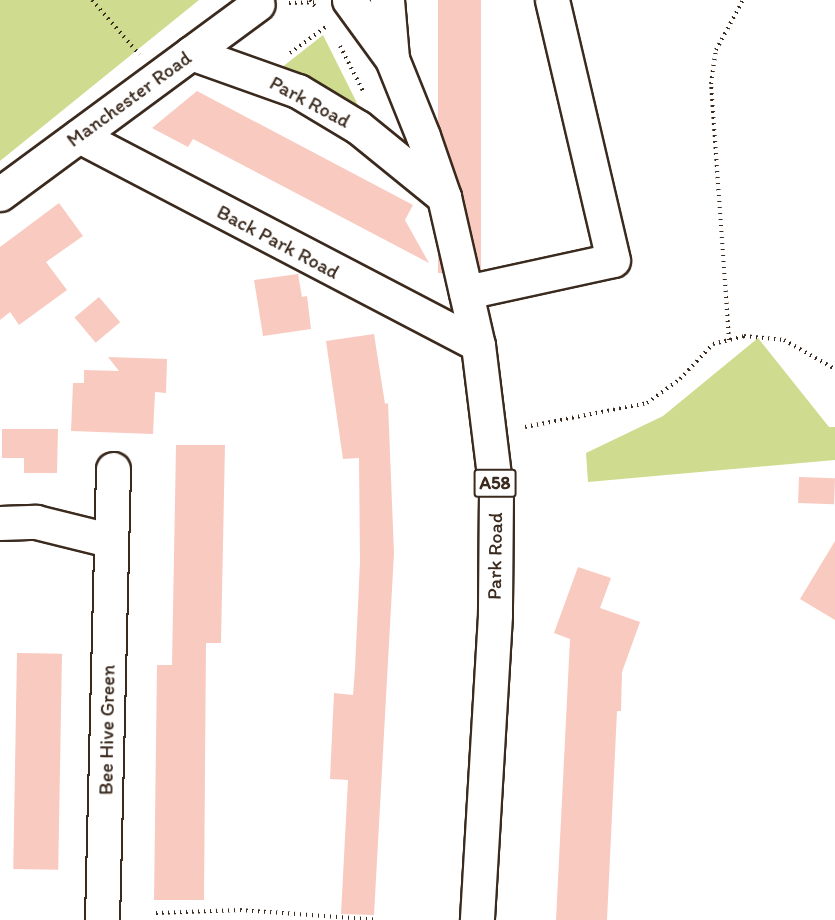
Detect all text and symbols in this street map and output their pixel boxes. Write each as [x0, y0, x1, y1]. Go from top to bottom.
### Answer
street label: Manchester Road [62, 46, 196, 152]
street label: Park Road [266, 71, 354, 133]
street label: Back Park Road [213, 200, 343, 284]
road number: A58 [472, 468, 518, 498]
street label: Park Road [482, 512, 508, 600]
street label: Bee Hive Green [94, 665, 120, 795]

